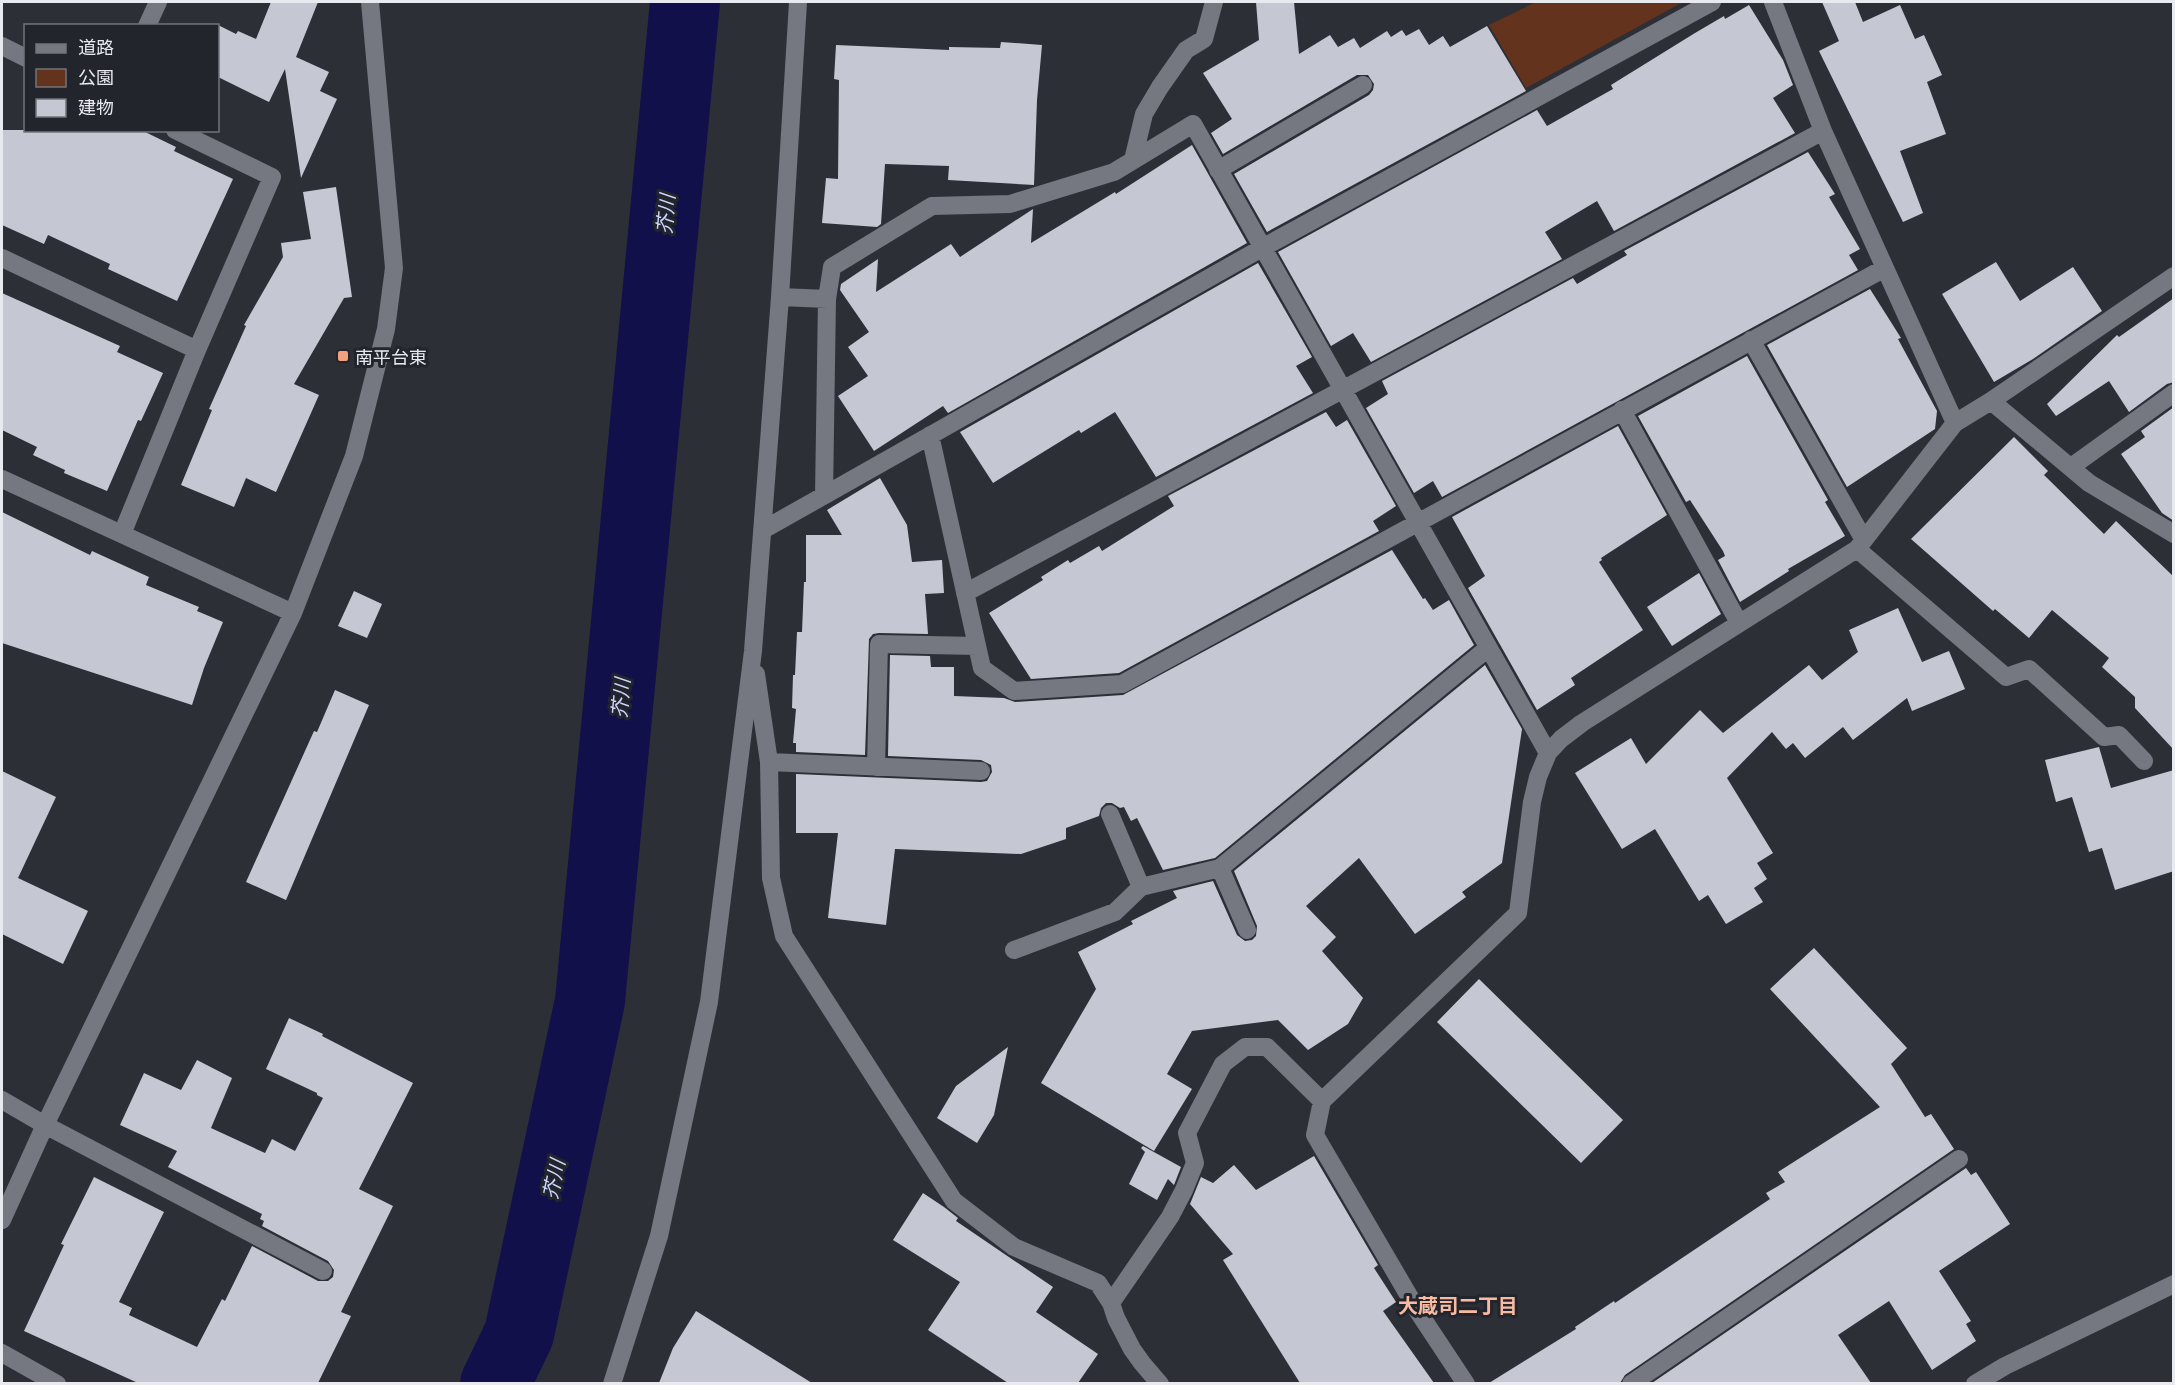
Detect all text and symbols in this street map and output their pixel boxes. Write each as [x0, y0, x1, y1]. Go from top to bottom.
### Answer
legend [24, 24, 219, 132]
text: 道路 [78, 33, 114, 60]
text: 公園 [78, 63, 114, 90]
text: 建物 [78, 93, 114, 120]
water label: 芥川 [647, 191, 681, 235]
place label: 南平台東 [355, 343, 427, 370]
marker: 南平台東 [336, 349, 350, 363]
water label: 芥川 [602, 675, 636, 719]
water label: 芥川 [533, 1154, 571, 1202]
district label: 大蔵司二丁目 [1398, 1289, 1518, 1319]

